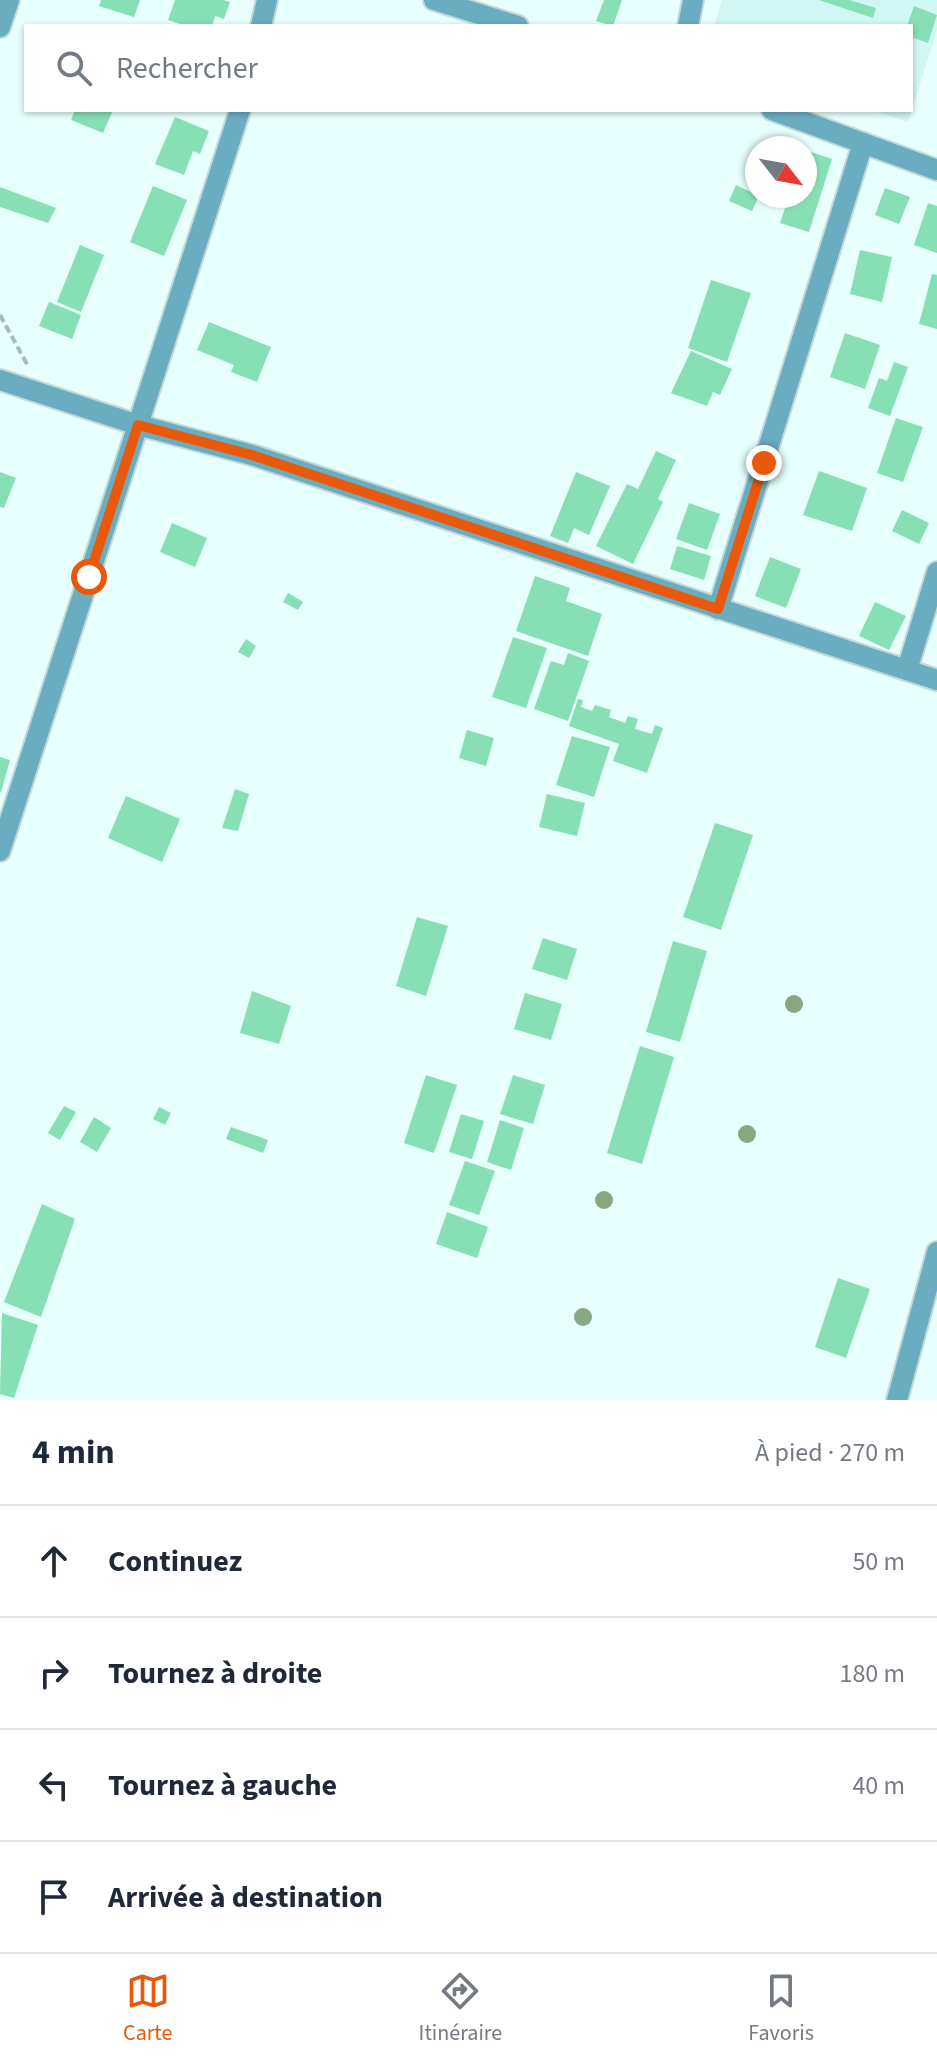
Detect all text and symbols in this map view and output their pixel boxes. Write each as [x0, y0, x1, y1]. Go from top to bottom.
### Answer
search box [24, 24, 913, 112]
icon: search [52, 46, 96, 90]
text: Rechercher [116, 47, 258, 90]
north arrow [745, 136, 817, 208]
route end [746, 445, 782, 481]
route start [71, 559, 107, 595]
text: 4 min [32, 1428, 115, 1477]
text: À pied · 270 m [755, 1434, 905, 1471]
icon: ahead [32, 1539, 76, 1583]
text: Continuez [108, 1540, 242, 1583]
text: 50 m [852, 1543, 905, 1580]
icon: right [32, 1651, 76, 1695]
text: Tournez à droite [108, 1652, 322, 1695]
text: 180 m [839, 1655, 905, 1692]
icon: left [32, 1763, 76, 1807]
text: Tournez à gauche [108, 1764, 337, 1807]
text: 40 m [852, 1767, 905, 1804]
icon: arrive [32, 1875, 76, 1919]
text: Arrivée à destination [108, 1876, 383, 1919]
tab: Carte [123, 1969, 172, 2049]
tab: Itinéraire [419, 1969, 502, 2049]
tab: Favoris [748, 1969, 814, 2049]

